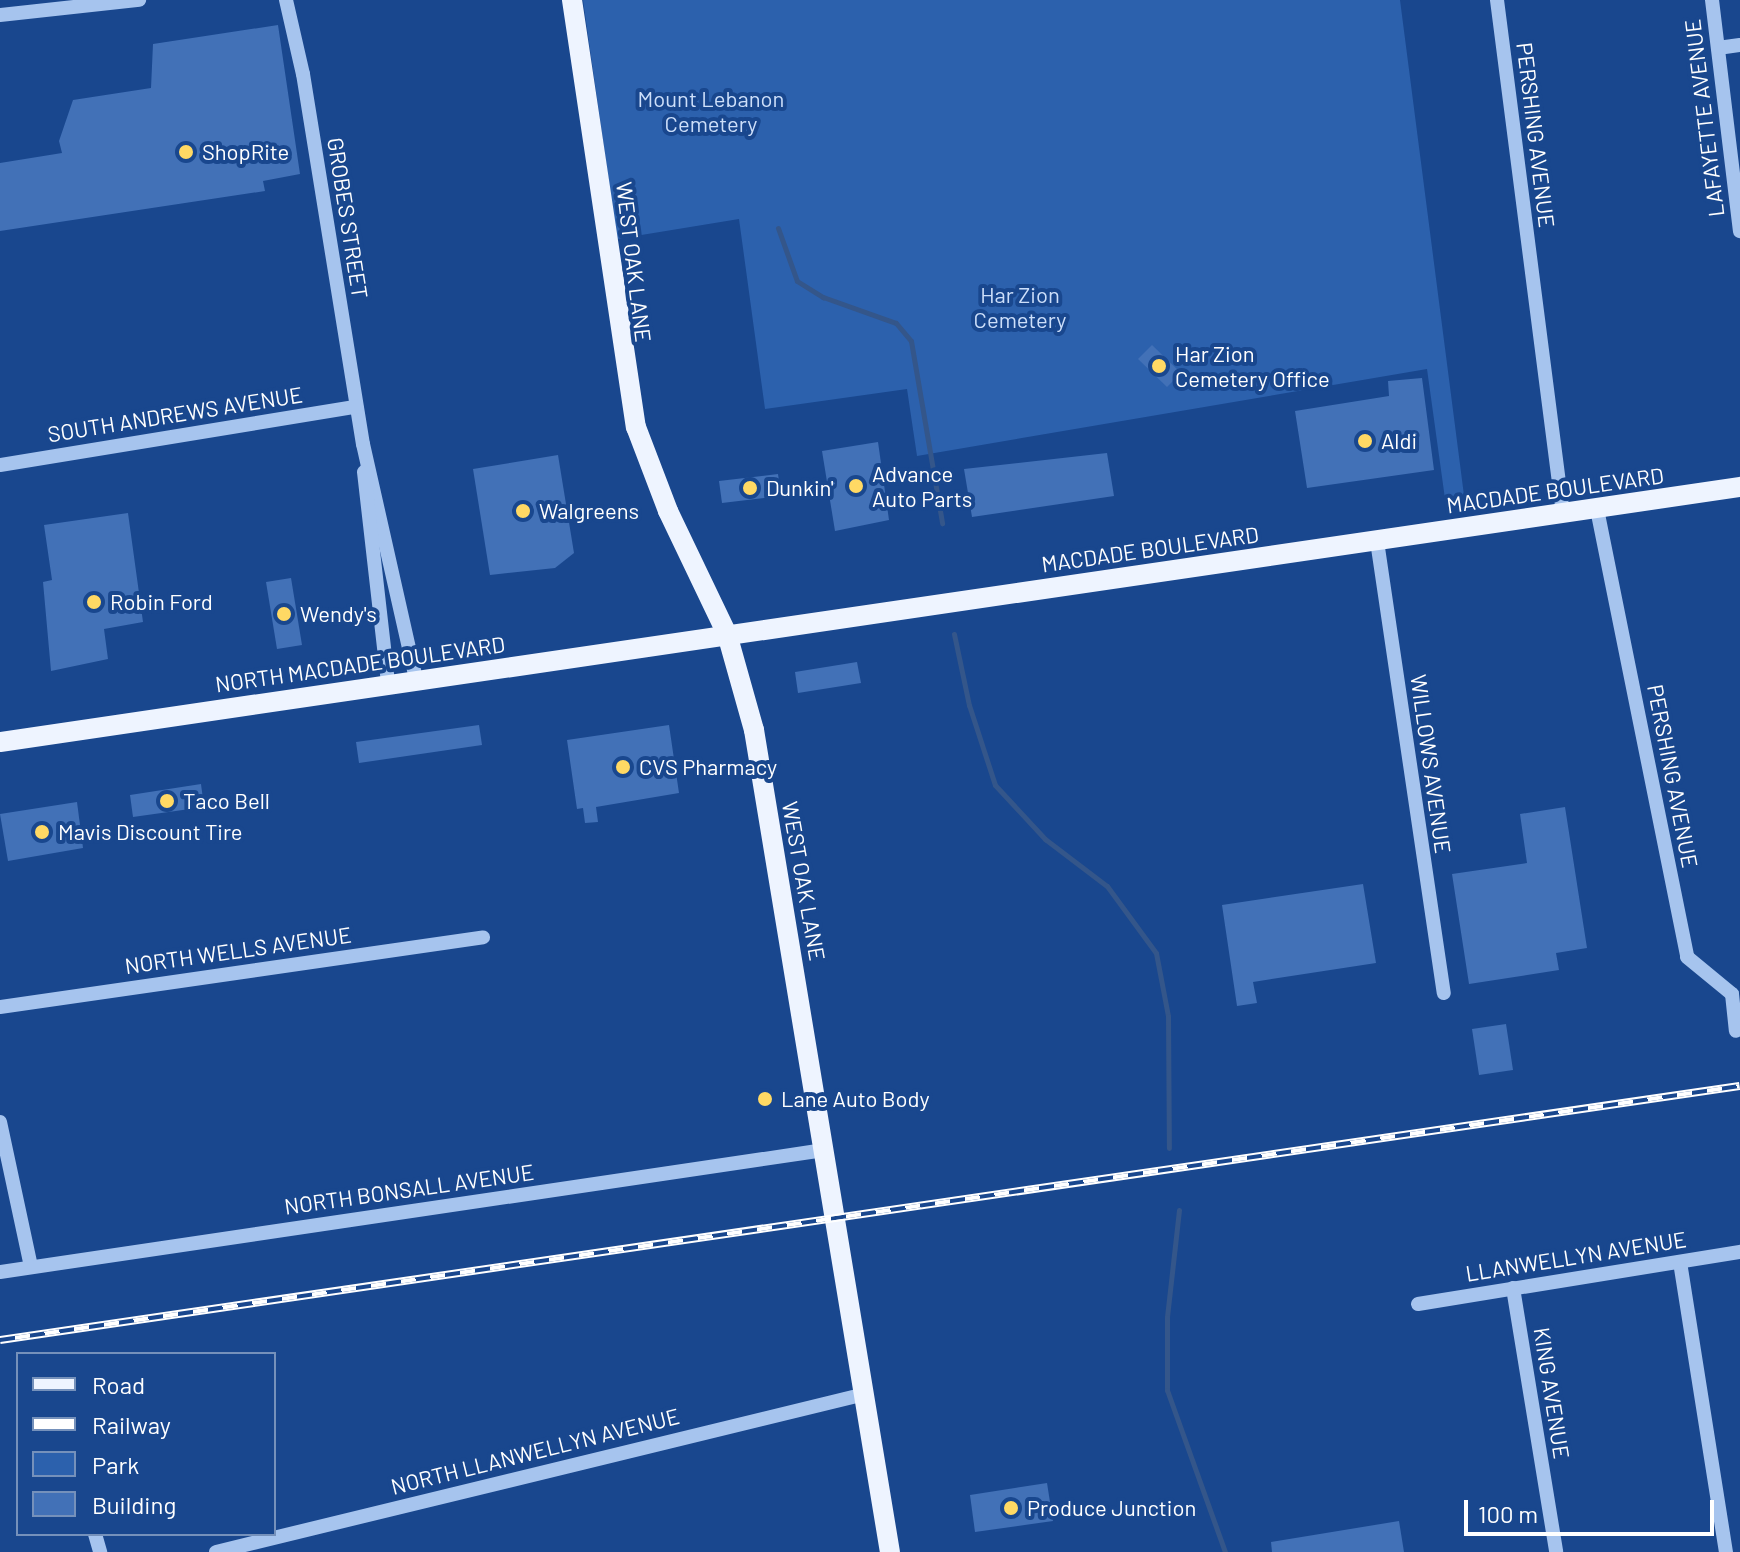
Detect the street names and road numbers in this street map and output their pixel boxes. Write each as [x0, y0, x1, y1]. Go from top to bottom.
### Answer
street label: LAFAYETTE AVENUE [1679, 18, 1729, 218]
street label: PERSHING AVENUE [1512, 41, 1560, 229]
street label: GROBES STREET [322, 136, 374, 300]
street label: WEST OAK LANE [611, 180, 657, 344]
street label: SOUTH ANDREWS AVENUE [46, 381, 304, 447]
street label: MACDADE BOULEVARD [1445, 462, 1665, 518]
street label: MACDADE BOULEVARD [1040, 521, 1260, 577]
street label: NORTH MACDADE BOULEVARD [213, 631, 507, 697]
street label: WILLOWS AVENUE [1405, 673, 1457, 855]
street label: PERSHING AVENUE [1642, 682, 1704, 870]
street label: WEST OAK LANE [777, 799, 831, 963]
street label: NORTH WELLS AVENUE [123, 921, 353, 979]
street label: NORTH BONSALL AVENUE [282, 1158, 536, 1220]
street label: LLANWELLYN AVENUE [1464, 1226, 1688, 1286]
street label: KING AVENUE [1529, 1325, 1575, 1461]
street label: NORTH LLANWELLYN AVENUE [388, 1402, 682, 1500]

